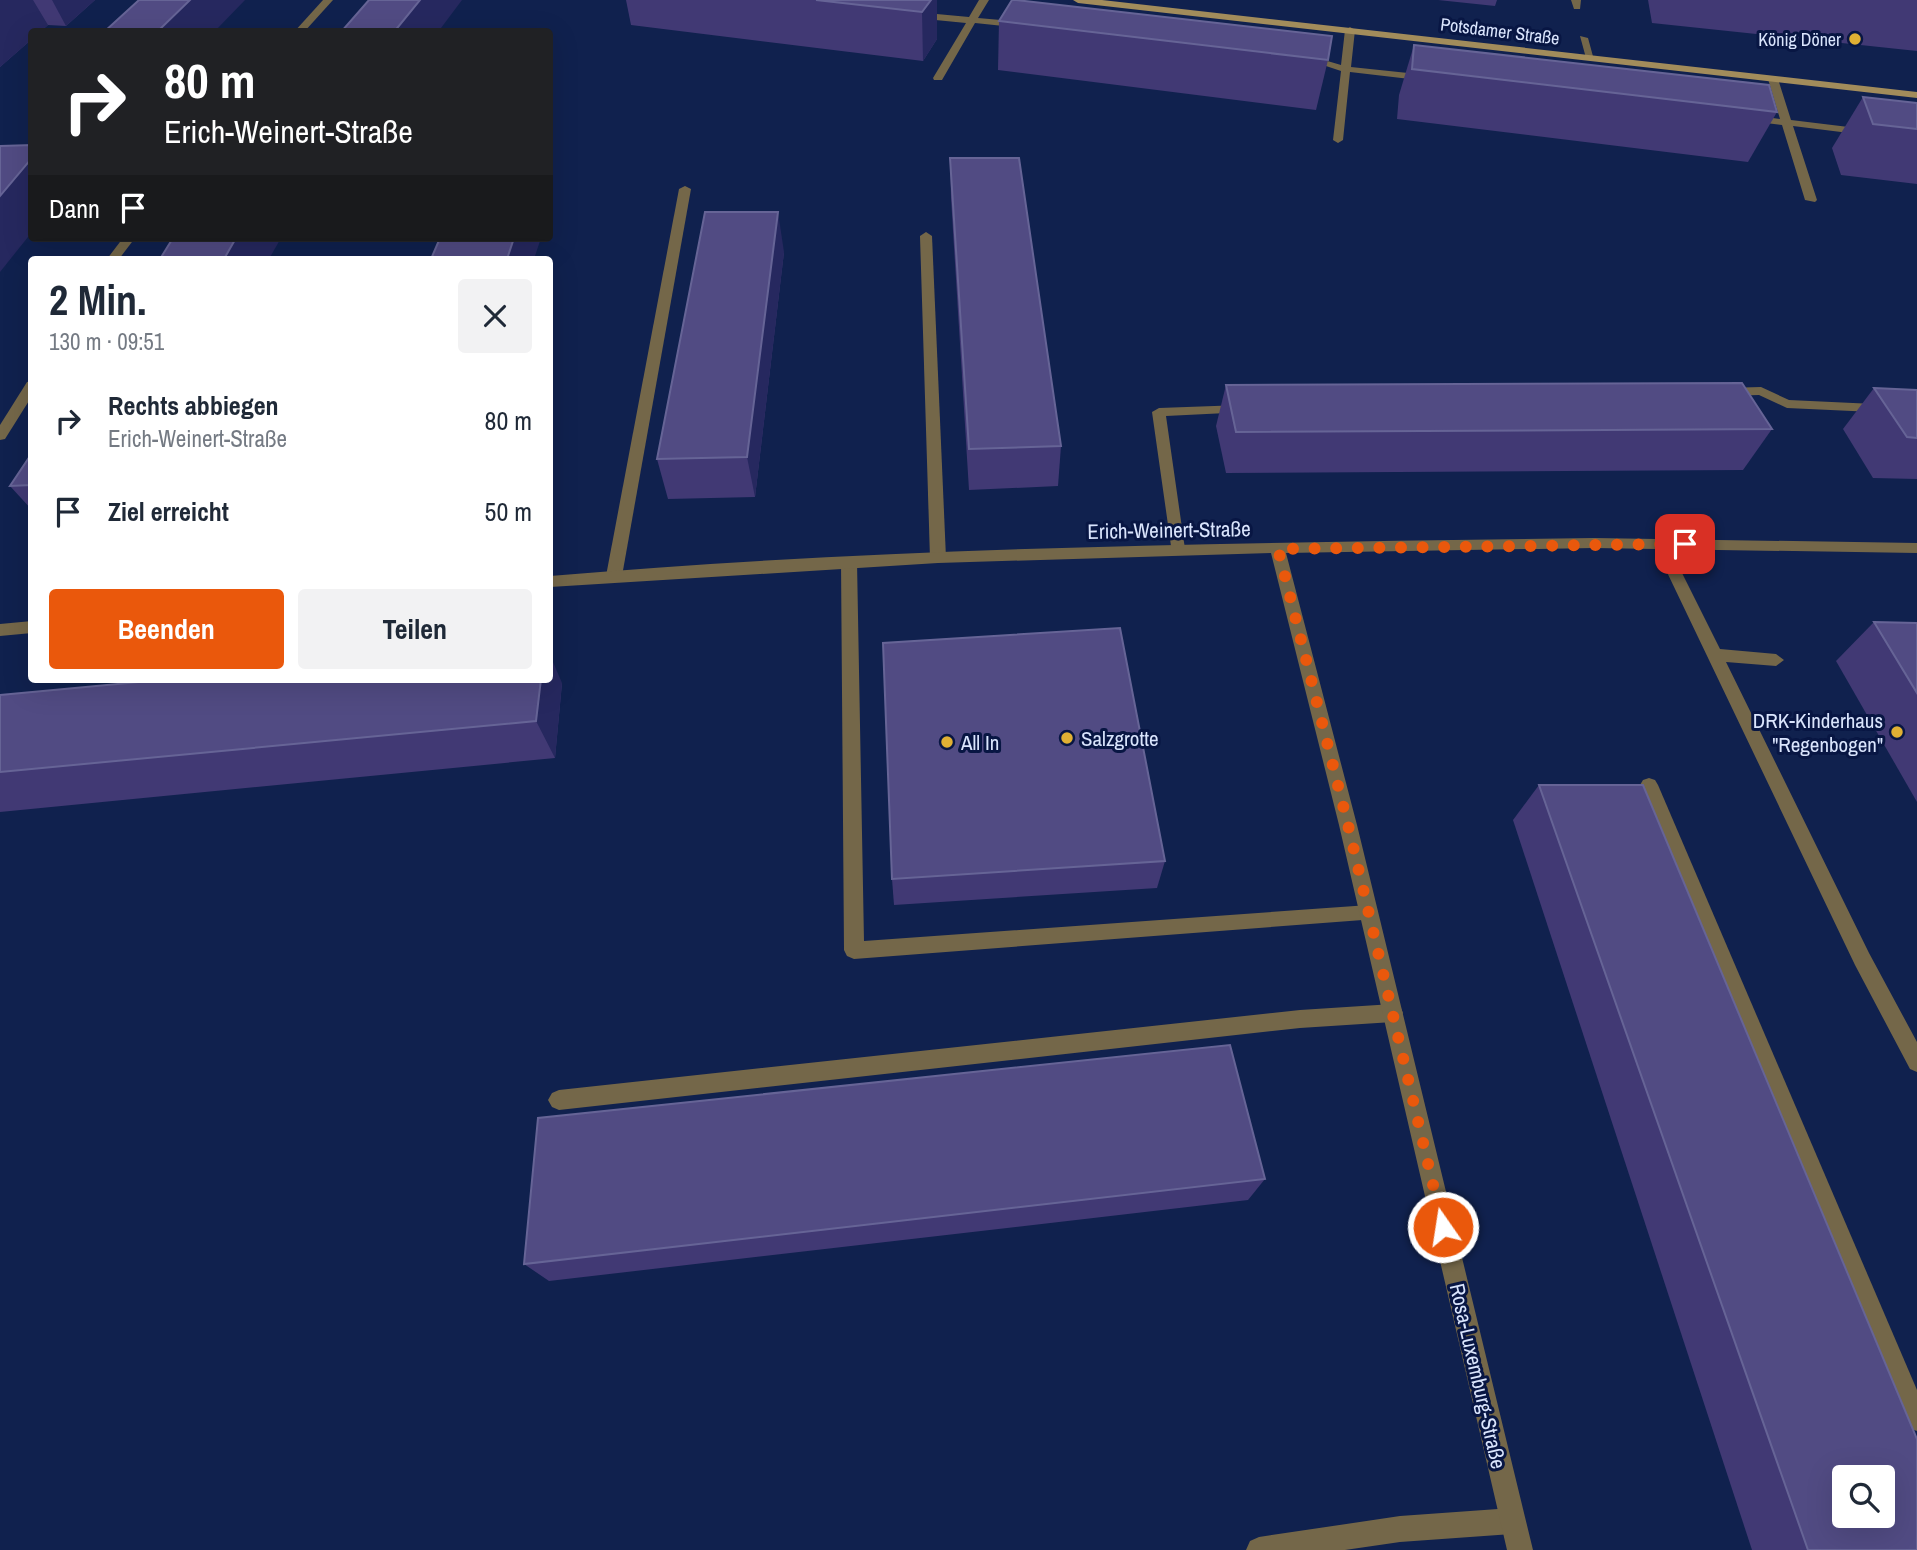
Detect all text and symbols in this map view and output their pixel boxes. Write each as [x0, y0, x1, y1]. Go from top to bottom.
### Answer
street label: Potsdamer Straße [1439, 11, 1561, 51]
place label: König Döner [1758, 27, 1841, 52]
marker: König Döner [1847, 31, 1863, 47]
text: 80 m [164, 47, 256, 113]
icon: right [49, 56, 140, 147]
text: Erich-Weinert-Straße [164, 110, 413, 153]
icon: arrive [114, 189, 152, 227]
text: Dann [49, 191, 100, 226]
text: 2 Min. [49, 272, 147, 328]
button: close [458, 279, 532, 353]
text: 130 m · 09:51 [49, 326, 164, 357]
text: Rechts abbiegen [108, 388, 279, 423]
icon: right [49, 402, 87, 440]
text: 80 m [485, 403, 532, 438]
text: Erich-Weinert-Straße [108, 423, 287, 454]
icon: arrive [49, 493, 87, 531]
text: Ziel erreicht [108, 494, 229, 529]
text: 50 m [485, 494, 532, 529]
street label: Erich-Weinert-Straße [1087, 514, 1251, 546]
pin [1655, 514, 1715, 574]
icon: arrive [1666, 525, 1704, 563]
button: Beenden [49, 589, 284, 669]
button: Teilen [298, 589, 532, 669]
place label: DRK-Kinderhaus "Regenbogen" [1753, 706, 1883, 759]
place label: Salzgrotte [1081, 724, 1159, 753]
marker: DRK-Kinderhaus "Regenbogen" [1889, 724, 1905, 740]
place label: All In [960, 728, 999, 757]
marker: Salzgrotte [1059, 730, 1075, 746]
marker: All In [939, 734, 955, 750]
position arrow [1406, 1190, 1480, 1264]
street label: Rosa-Luxemburg-Straße [1443, 1280, 1513, 1472]
map controls [1832, 1465, 1895, 1528]
button: search [1832, 1465, 1895, 1528]

